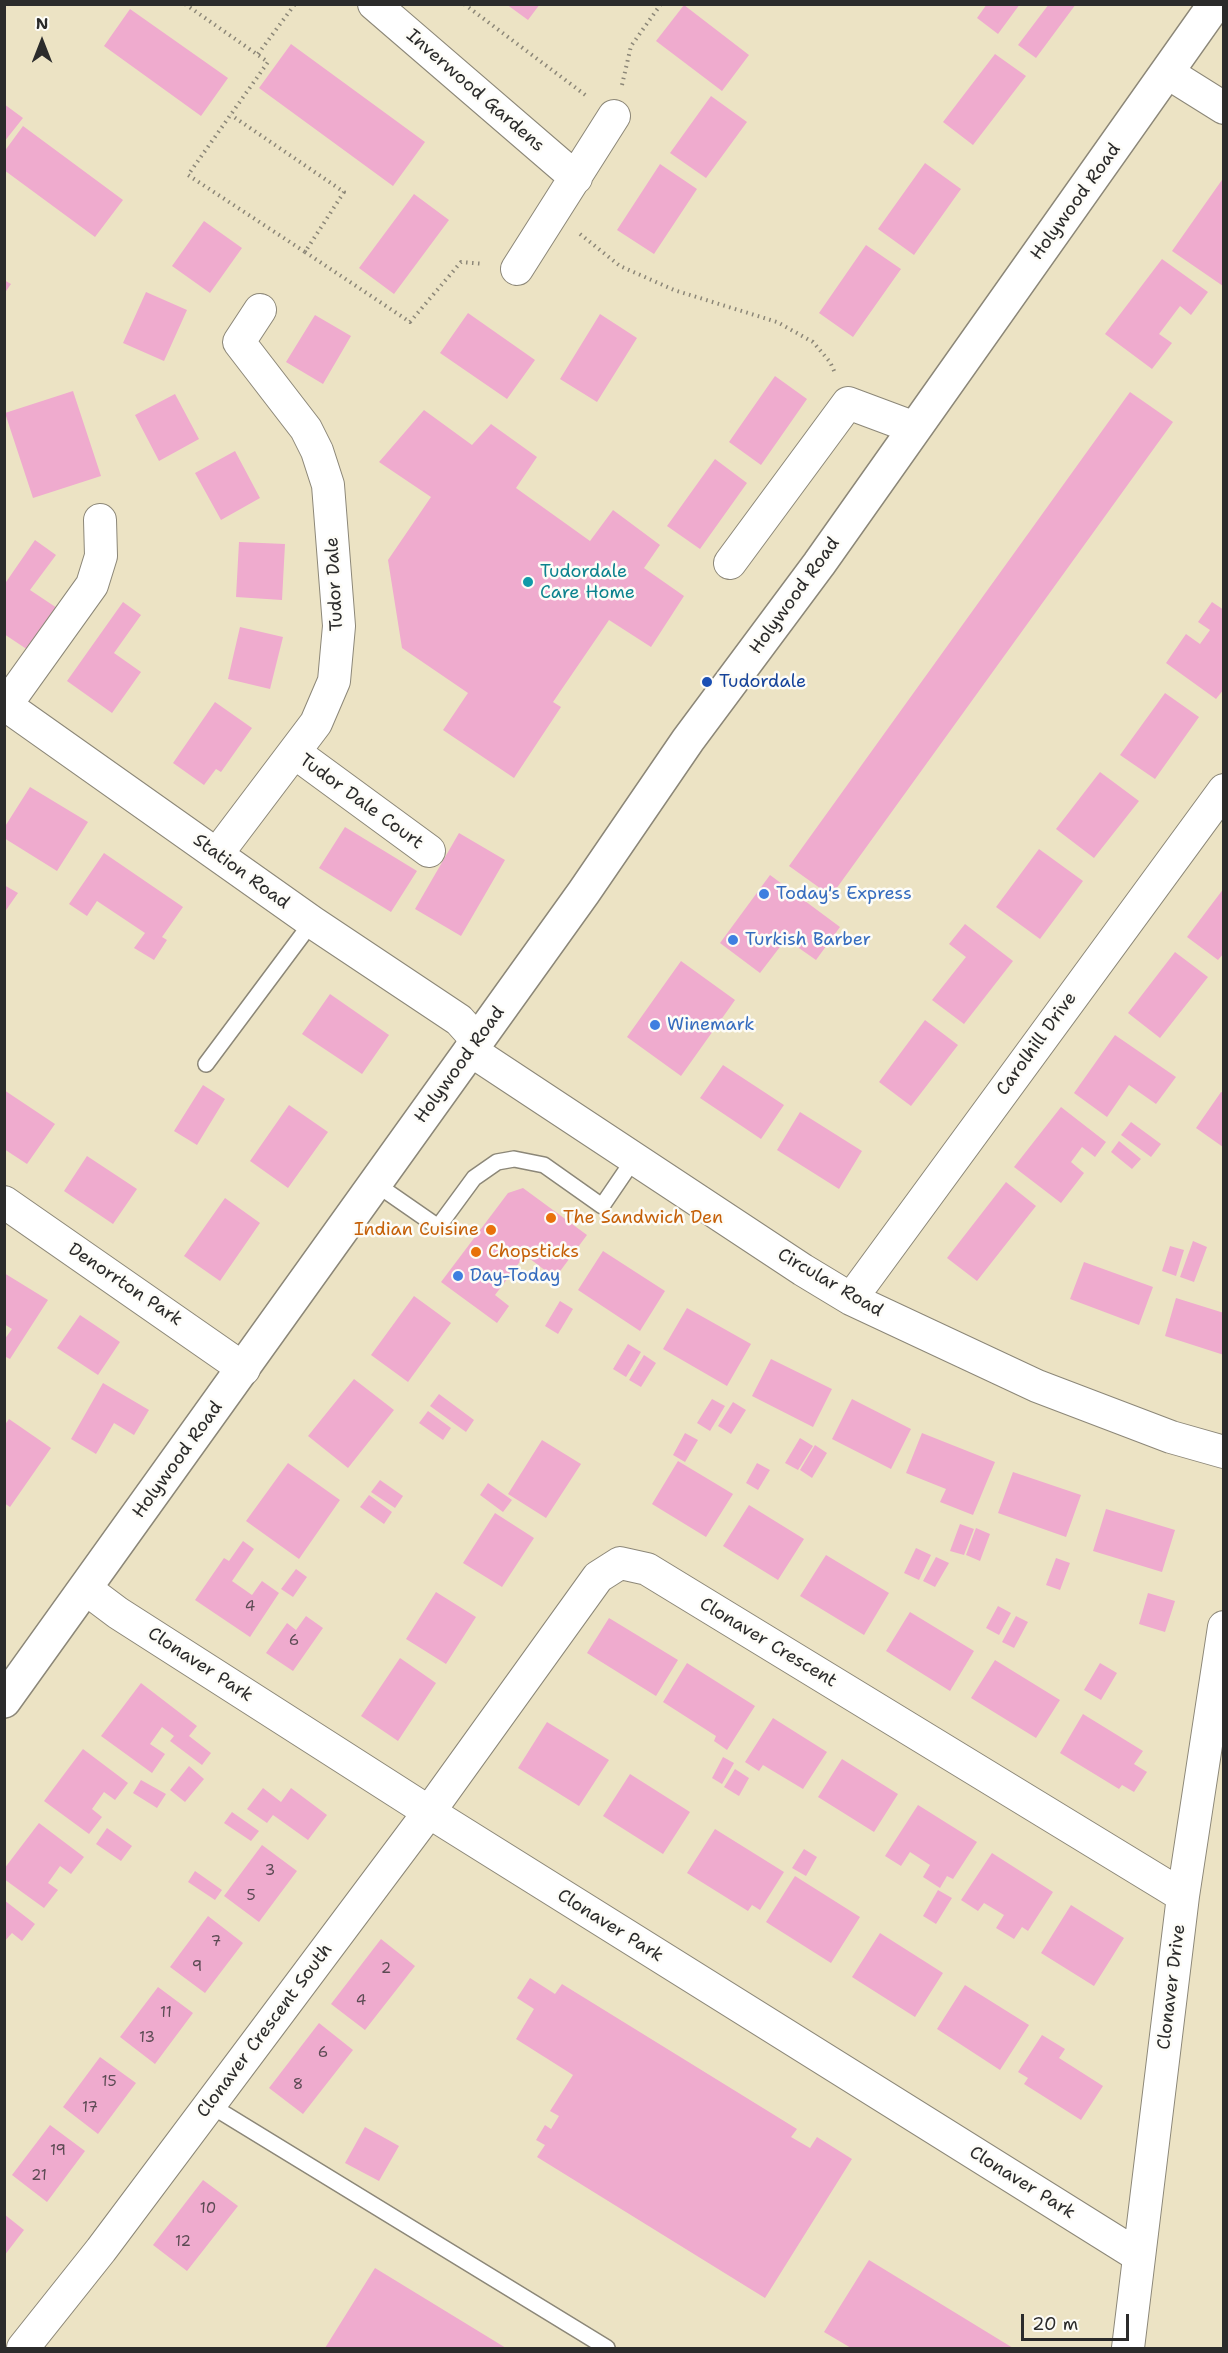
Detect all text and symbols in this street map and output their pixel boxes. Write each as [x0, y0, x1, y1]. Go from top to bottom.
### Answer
north arrow [12, 12, 72, 72]
text: N [36, 13, 48, 34]
street label: Inverwood Gardens [401, 25, 549, 157]
street label: Holywood Road [1026, 139, 1126, 265]
street label: Holywood Road [745, 533, 845, 659]
street label: Tudor Dale [322, 536, 348, 632]
place label: Tudordale Care Home [540, 561, 635, 604]
marker: Tudordale Care Home [521, 575, 535, 589]
place label: Tudordale [719, 671, 806, 693]
marker: Tudordale [700, 675, 714, 689]
street label: Tudor Dale Court [295, 750, 427, 854]
street label: Station Road [189, 830, 293, 914]
place label: Today's Express [776, 883, 912, 905]
marker: Today's Express [757, 887, 771, 901]
place label: Turkish Barber [745, 929, 871, 951]
marker: Turkish Barber [726, 933, 740, 947]
street label: Carolhill Drive [992, 988, 1082, 1100]
street label: Holywood Road [410, 1002, 510, 1128]
place label: Winemark [667, 1014, 755, 1036]
marker: Winemark [648, 1018, 662, 1032]
place label: The Sandwich Den [563, 1207, 723, 1229]
marker: The Sandwich Den [544, 1211, 558, 1225]
place label: Indian Cuisine [354, 1219, 479, 1241]
marker: Indian Cuisine [484, 1223, 498, 1237]
street label: Denorrton Park [64, 1239, 186, 1331]
place label: Chopsticks [488, 1241, 579, 1263]
street label: Circular Road [773, 1244, 887, 1322]
marker: Chopsticks [469, 1245, 483, 1259]
place label: Day-Today [470, 1265, 560, 1287]
marker: Day-Today [451, 1269, 465, 1283]
street label: Holywood Road [128, 1397, 228, 1523]
street label: Clonaver Crescent [695, 1593, 841, 1693]
house number: 4 [245, 1598, 255, 1616]
street label: Clonaver Park [143, 1623, 257, 1707]
house number: 6 [289, 1632, 299, 1650]
house number: 3 [265, 1862, 275, 1880]
street label: Clonaver Park [553, 1885, 667, 1967]
house number: 5 [246, 1887, 256, 1905]
street label: Clonaver Drive [1154, 1923, 1190, 2051]
house number: 7 [211, 1933, 221, 1951]
street label: Clonaver Crescent South [193, 1940, 337, 2122]
house number: 9 [192, 1958, 202, 1976]
house number: 2 [381, 1960, 391, 1978]
house number: 4 [356, 1992, 366, 2010]
house number: 11 [160, 2004, 172, 2022]
house number: 13 [139, 2029, 155, 2047]
house number: 6 [318, 2044, 328, 2062]
house number: 15 [101, 2073, 117, 2091]
house number: 8 [293, 2076, 303, 2094]
house number: 17 [82, 2099, 98, 2117]
house number: 19 [50, 2142, 66, 2160]
street label: Clonaver Park [965, 2142, 1079, 2224]
house number: 21 [31, 2167, 47, 2185]
house number: 10 [200, 2200, 216, 2218]
house number: 12 [175, 2233, 191, 2251]
scale bar [1024, 2302, 1132, 2340]
text: 20 m [1032, 2312, 1078, 2336]

